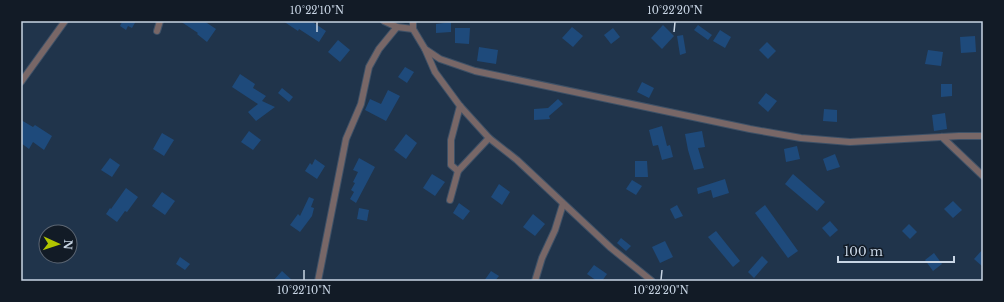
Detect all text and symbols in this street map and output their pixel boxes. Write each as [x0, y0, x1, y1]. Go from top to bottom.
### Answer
text: 10°22'10"N [290, 4, 344, 17]
text: 10°22'20"N [647, 4, 703, 17]
north arrow [38, 224, 78, 264]
scale bar [838, 238, 954, 264]
text: N [61, 239, 75, 251]
text: 100 m [844, 244, 883, 259]
text: 10°22'10"N [277, 284, 331, 297]
text: 10°22'20"N [633, 284, 689, 297]

